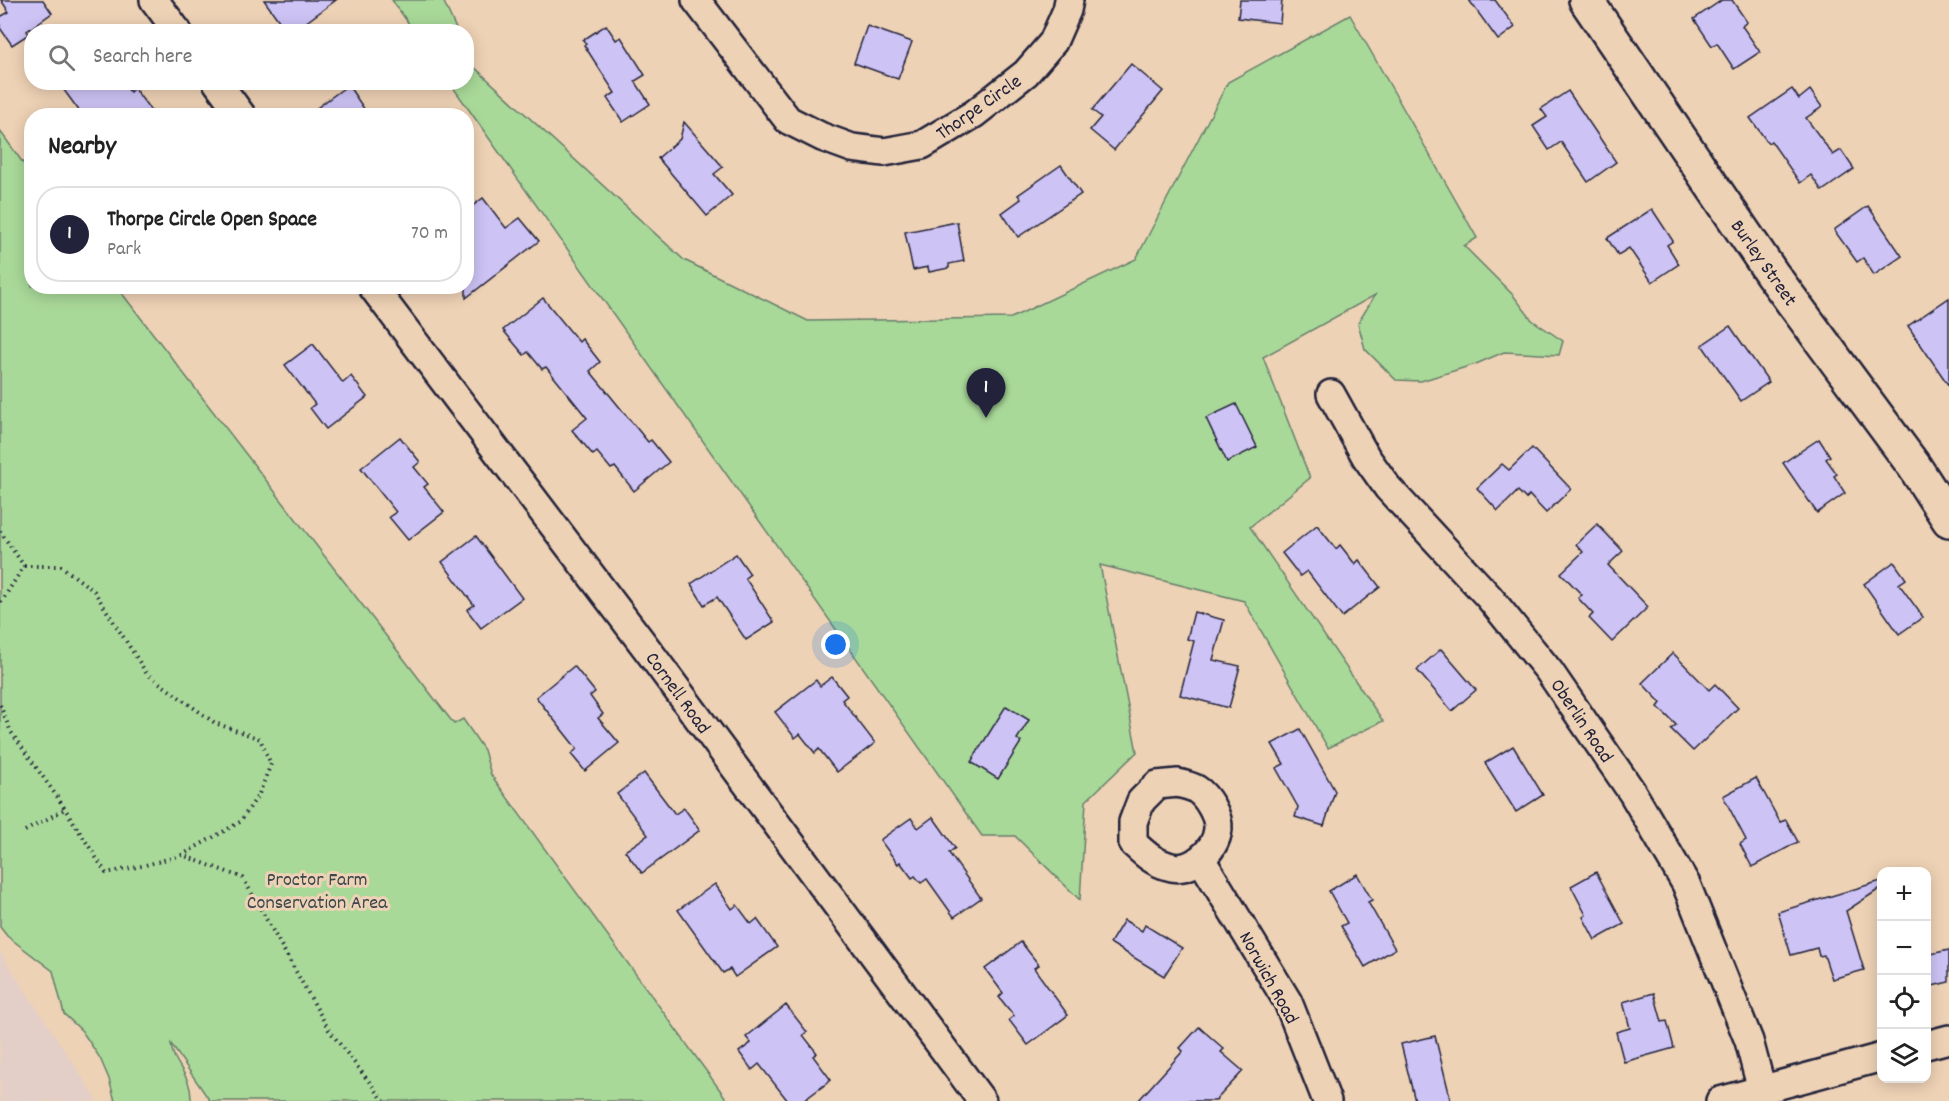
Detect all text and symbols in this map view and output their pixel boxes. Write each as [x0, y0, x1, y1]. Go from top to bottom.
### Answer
search box [24, 24, 474, 90]
icon: search [45, 41, 78, 74]
text: Search here [93, 42, 192, 73]
street label: Thorpe Circle [931, 69, 1028, 148]
text: Nearby [48, 129, 116, 166]
text: Thorpe Circle Open Space [107, 205, 317, 236]
street label: Burley Street [1722, 215, 1803, 313]
text: 1 [67, 220, 72, 248]
text: 70 m [411, 220, 448, 248]
text: Park [107, 236, 141, 264]
pin: 1 [966, 368, 1006, 418]
your location [821, 630, 850, 659]
street label: Cornell Road [637, 647, 716, 741]
street label: Oberlin Road [1542, 674, 1619, 769]
park label: Proctor Farm Conservation Area [247, 867, 388, 918]
map controls [1877, 867, 1931, 1083]
button: + [1877, 867, 1931, 921]
button: − [1877, 921, 1931, 975]
street label: Norwich Road [1230, 927, 1304, 1030]
button: locate [1877, 975, 1931, 1029]
button: layers [1877, 1029, 1931, 1083]

